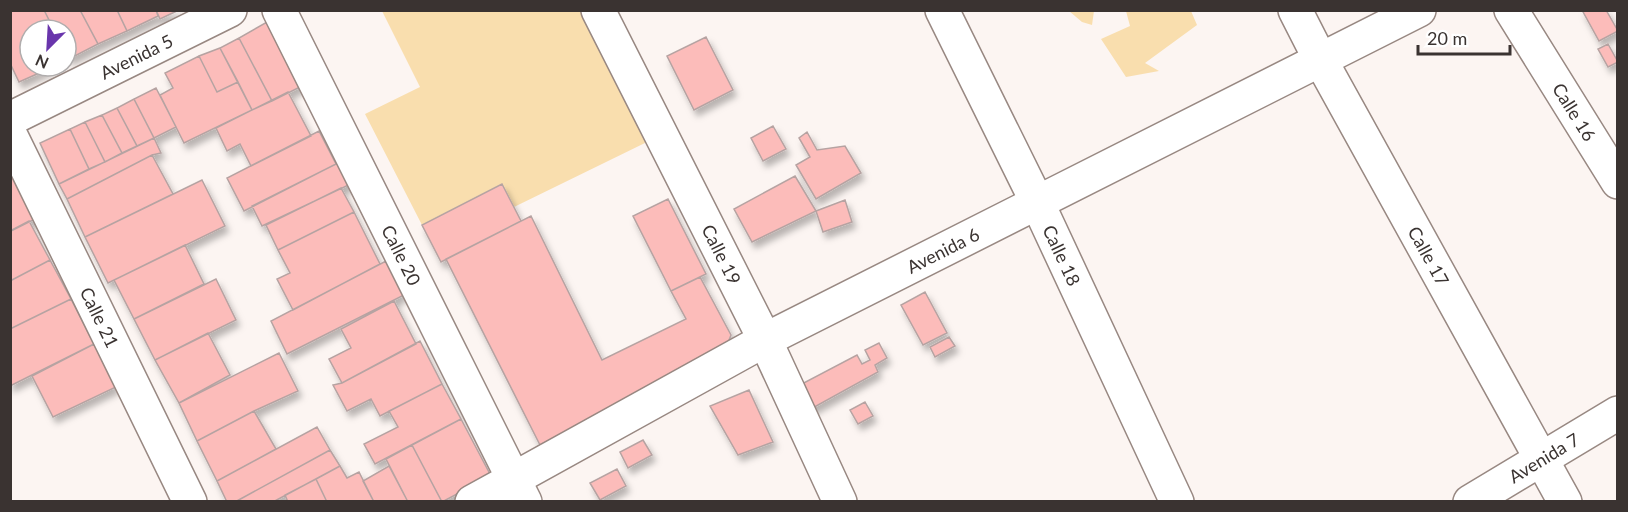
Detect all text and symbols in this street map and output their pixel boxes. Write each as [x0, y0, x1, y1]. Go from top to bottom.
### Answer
north arrow [18, 18, 78, 78]
scale bar [1418, 18, 1510, 56]
text: 20 m [1427, 27, 1467, 49]
street label: Avenida 5 [96, 29, 176, 84]
text: N [32, 51, 51, 73]
street label: Calle 16 [1548, 79, 1601, 145]
street label: Calle 20 [377, 221, 426, 289]
street label: Calle 19 [697, 221, 746, 288]
street label: Calle 18 [1038, 221, 1086, 289]
street label: Calle 17 [1404, 222, 1454, 289]
street label: Avenida 6 [903, 223, 983, 278]
street label: Calle 21 [76, 283, 124, 351]
street label: Avenida 7 [1504, 428, 1583, 487]

